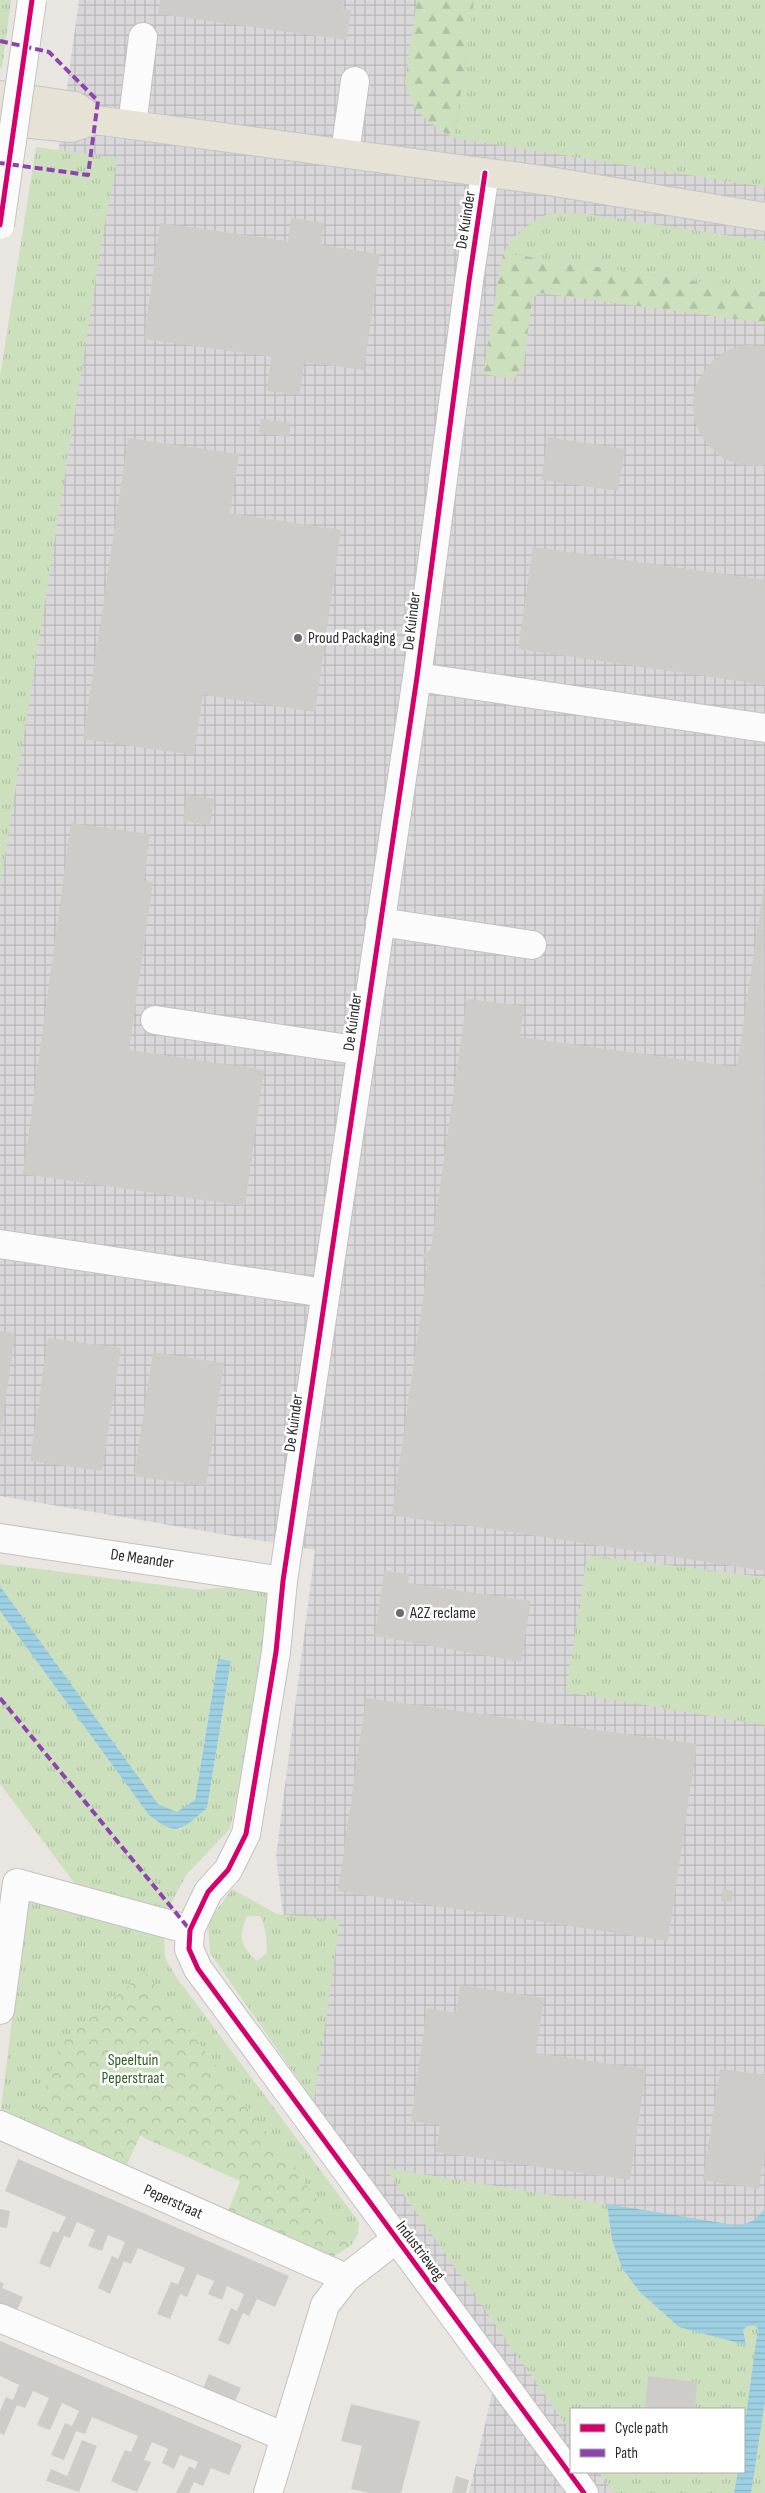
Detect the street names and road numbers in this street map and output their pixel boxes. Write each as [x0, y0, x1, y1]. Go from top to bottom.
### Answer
street label: De Kuinder [452, 189, 480, 250]
street label: De Kuinder [399, 591, 425, 651]
street label: De Kuinder [340, 992, 367, 1052]
street label: De Kuinder [281, 1393, 308, 1453]
street label: De Meander [109, 1545, 175, 1573]
street label: Peperstraat [140, 2181, 206, 2223]
street label: Industrieweg [391, 2217, 449, 2285]

